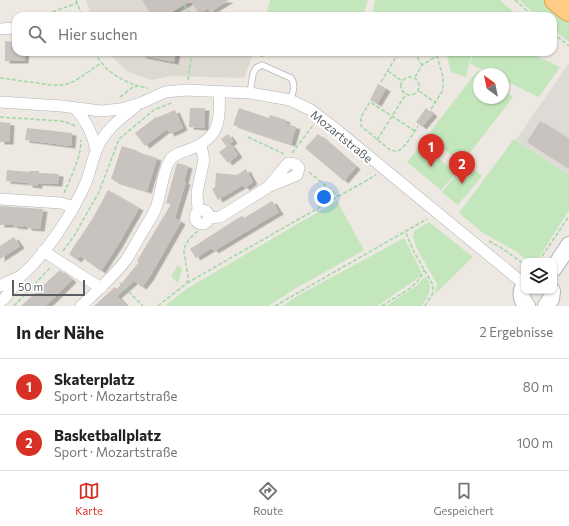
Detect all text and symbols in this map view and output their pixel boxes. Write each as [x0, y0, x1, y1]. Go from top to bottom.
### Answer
search box [12, 12, 557, 56]
icon: search [26, 23, 48, 45]
text: Hier suchen [58, 25, 138, 43]
north arrow [473, 68, 509, 104]
street label: Mozartstraße [308, 107, 376, 165]
pin: 1 [418, 134, 444, 167]
pin: 2 [449, 151, 475, 184]
your location [314, 187, 334, 207]
map controls [521, 258, 557, 294]
button: layers [521, 258, 557, 294]
scale bar [12, 278, 85, 297]
text: 50 m [18, 280, 43, 293]
text: In der Nähe [16, 322, 104, 343]
text: 2 Ergebnisse [479, 324, 553, 340]
text: Skaterplatz [54, 370, 135, 388]
text: 1 [26, 379, 32, 395]
text: 80 m [523, 379, 553, 395]
text: Sport · Mozartstraße [54, 388, 177, 404]
text: Basketballplatz [54, 426, 161, 444]
text: 2 [25, 435, 33, 451]
text: 100 m [517, 435, 553, 451]
text: Sport · Mozartstraße [54, 444, 177, 460]
tab: Karte [75, 480, 103, 517]
tab: Route [253, 480, 283, 517]
tab: Gespeichert [433, 480, 494, 517]

